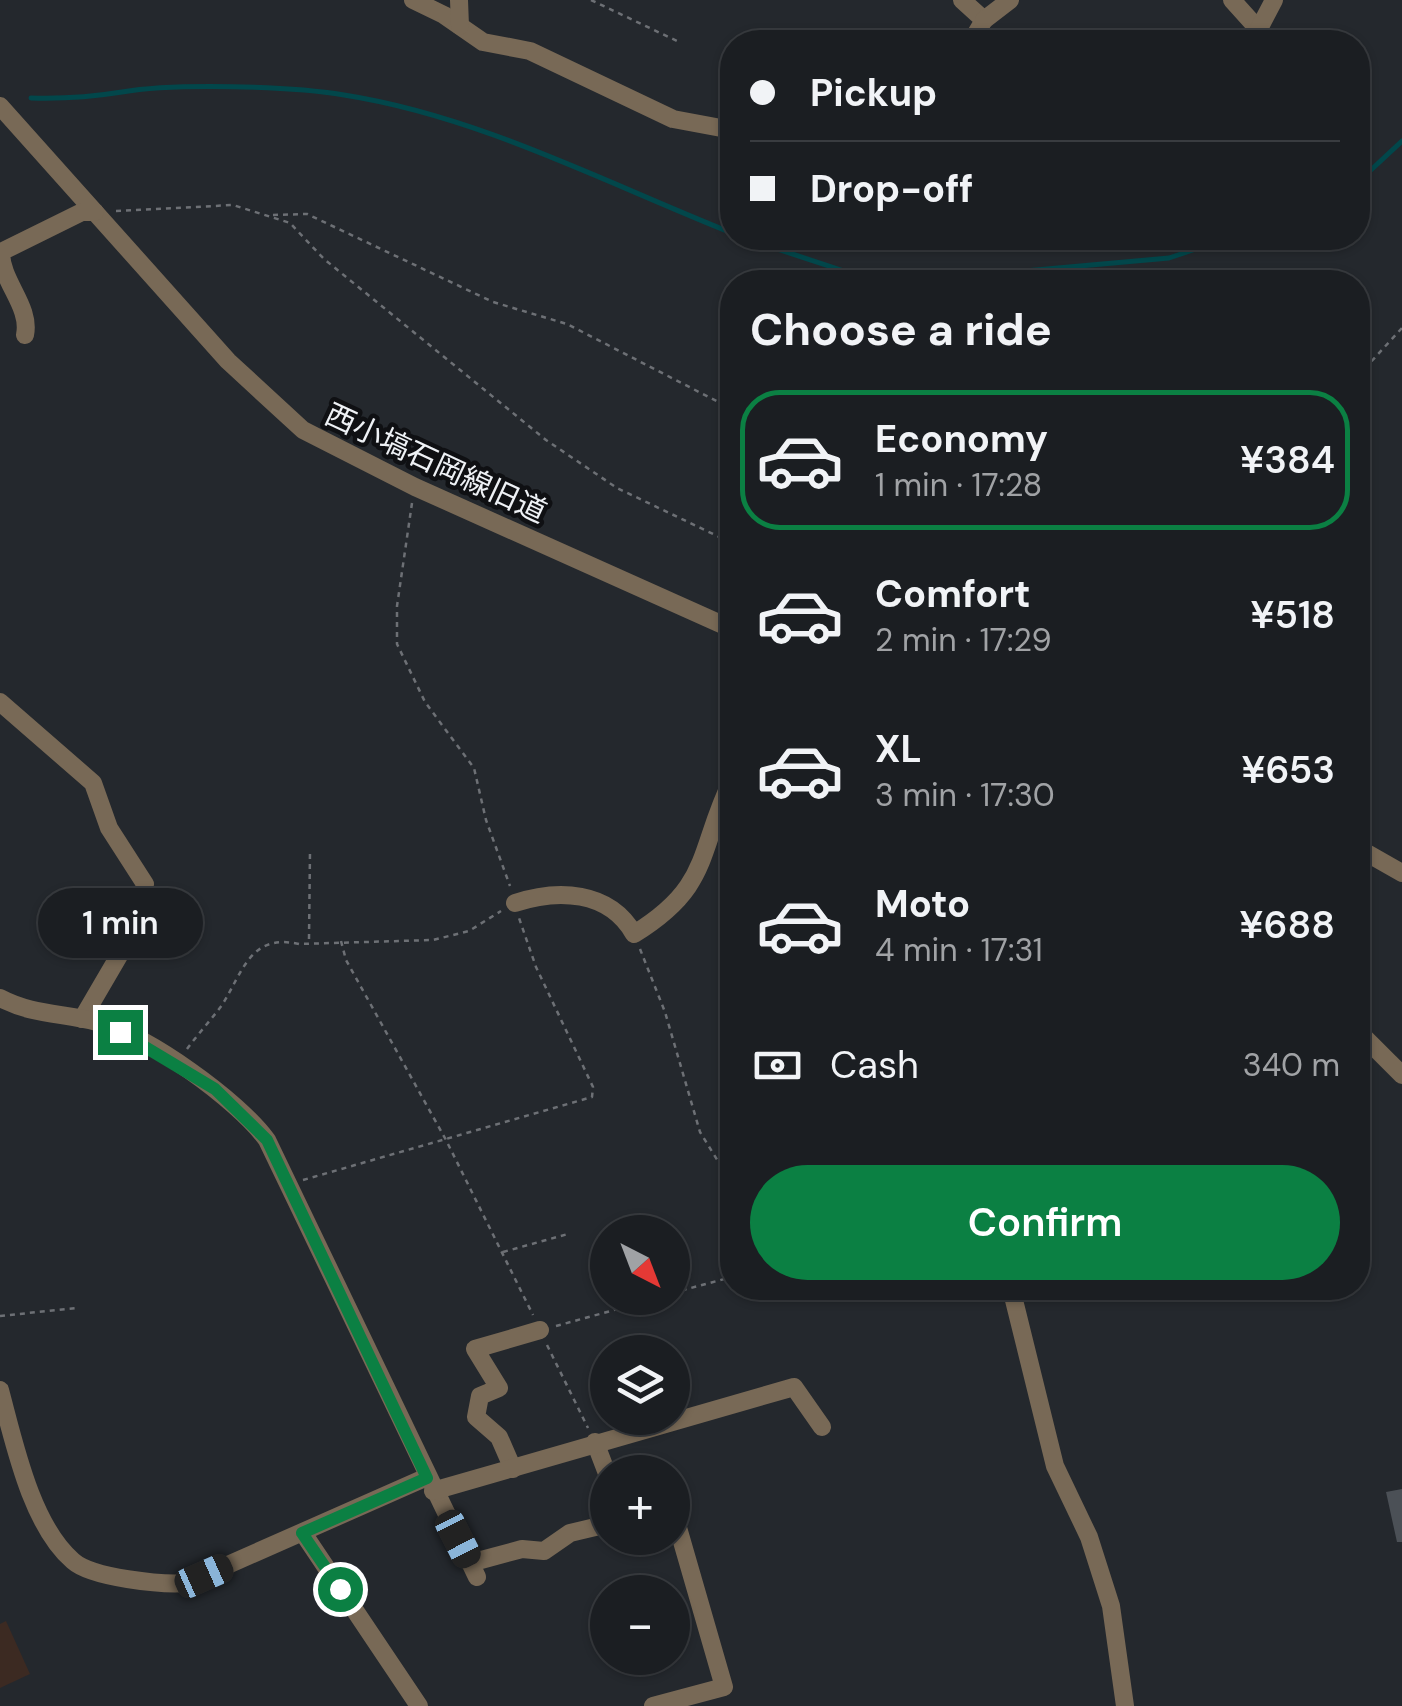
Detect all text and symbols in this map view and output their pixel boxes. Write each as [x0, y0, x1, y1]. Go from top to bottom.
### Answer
text: Pickup [810, 68, 937, 118]
text: Drop-off [810, 164, 973, 214]
text: Choose a ride [750, 300, 1052, 359]
street label: 西小塙石岡線旧道 [319, 395, 553, 531]
text: Economy [875, 414, 1048, 464]
icon: car [755, 415, 845, 505]
text: ¥384 [1240, 435, 1335, 485]
text: 1 min · 17:28 [875, 464, 1042, 506]
text: Comfort [875, 569, 1031, 619]
icon: car [755, 570, 845, 660]
text: ¥518 [1250, 590, 1335, 640]
text: 2 min · 17:29 [875, 619, 1052, 661]
text: XL [875, 724, 922, 774]
icon: car [755, 725, 845, 815]
text: ¥653 [1241, 745, 1335, 795]
text: 3 min · 17:30 [875, 774, 1055, 816]
text: Moto [875, 879, 970, 929]
icon: car [755, 880, 845, 970]
callout: 1 min [38, 887, 202, 957]
text: ¥688 [1239, 900, 1335, 950]
text: 1 min [82, 902, 159, 944]
text: 4 min · 17:31 [875, 929, 1043, 971]
route end [98, 1010, 143, 1055]
icon: cash [750, 1038, 805, 1093]
text: Cash [830, 1040, 919, 1090]
text: 340 m [1243, 1044, 1340, 1086]
button: Confirm [750, 1165, 1340, 1280]
north arrow [590, 1215, 690, 1315]
map controls [590, 1215, 690, 1675]
button: layers [590, 1335, 690, 1435]
button: + [590, 1455, 690, 1555]
car [431, 1505, 485, 1573]
car [170, 1550, 238, 1602]
route start [318, 1567, 363, 1612]
button: − [590, 1575, 690, 1675]

